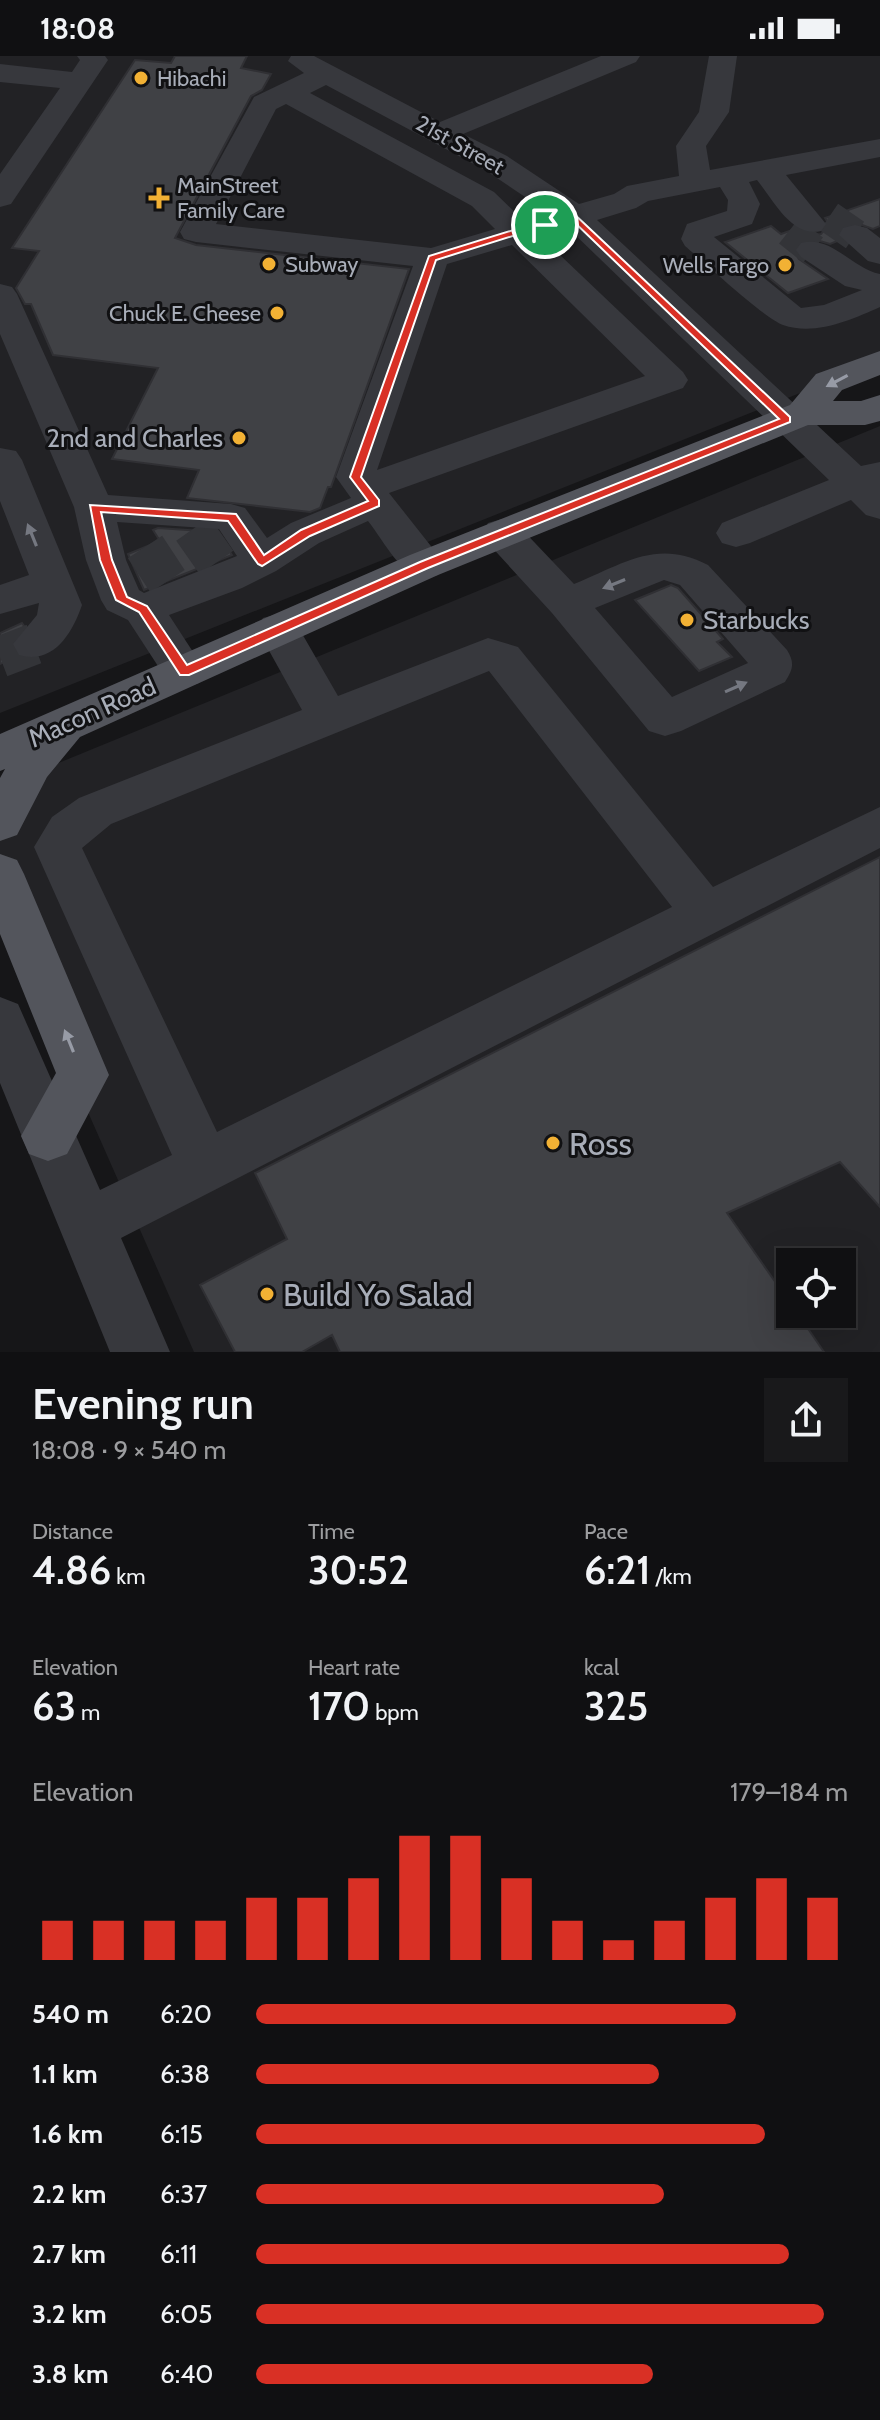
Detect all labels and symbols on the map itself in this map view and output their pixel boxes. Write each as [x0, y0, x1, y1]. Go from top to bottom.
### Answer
place label: Hibachi [157, 65, 226, 92]
marker: Hibachi [132, 69, 150, 87]
street label: 21st Street [411, 110, 509, 181]
place label: MainStreet Family Care [177, 172, 285, 224]
marker: MainStreet Family Care [148, 187, 170, 209]
pin [511, 191, 579, 259]
place label: Subway [285, 251, 358, 278]
place label: Wells Fargo [663, 252, 769, 279]
marker: Subway [260, 255, 278, 273]
marker: Wells Fargo [776, 256, 794, 274]
place label: Chuck E. Cheese [109, 300, 261, 327]
marker: Chuck E. Cheese [268, 304, 286, 322]
one-way arrow [826, 373, 848, 387]
place label: 2nd and Charles [46, 422, 223, 454]
marker: 2nd and Charles [230, 429, 248, 447]
one-way arrow [26, 523, 39, 547]
one-way arrow [602, 577, 626, 590]
place label: Starbucks [703, 604, 810, 636]
marker: Starbucks [678, 611, 696, 629]
street label: Macon Road [23, 670, 161, 754]
one-way arrow [724, 680, 748, 694]
one-way arrow [62, 1029, 75, 1053]
place label: Ross [569, 1124, 632, 1163]
marker: Ross [544, 1134, 562, 1152]
place label: Build Yo Salad [283, 1275, 473, 1314]
marker: Build Yo Salad [258, 1285, 276, 1303]

